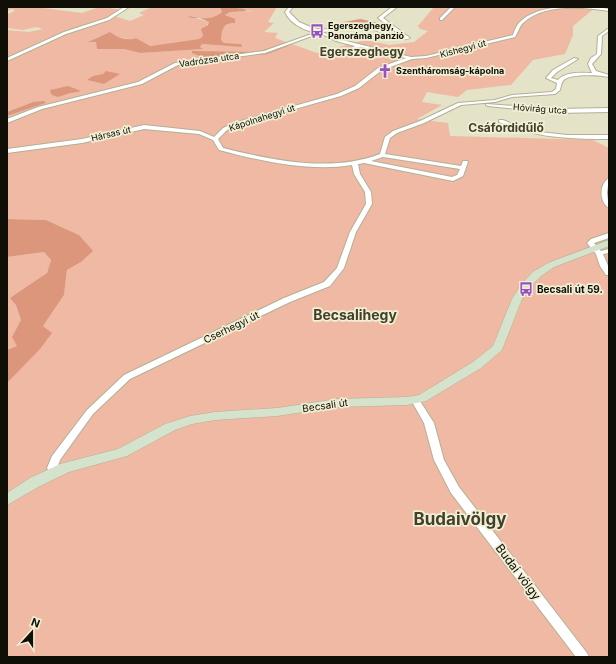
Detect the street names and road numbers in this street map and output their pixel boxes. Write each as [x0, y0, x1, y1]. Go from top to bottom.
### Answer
street label: Kishegyi út [439, 37, 487, 60]
street label: Vadrózsa utca [178, 50, 240, 69]
street label: Hóvirág utca [513, 101, 567, 116]
street label: Kápolnahegyi út [227, 102, 296, 133]
street label: Hársas út [90, 124, 132, 143]
street label: Cserhegyi út [201, 308, 261, 346]
street label: Becsali út [301, 396, 349, 414]
street label: Budai völgy [493, 541, 544, 603]

